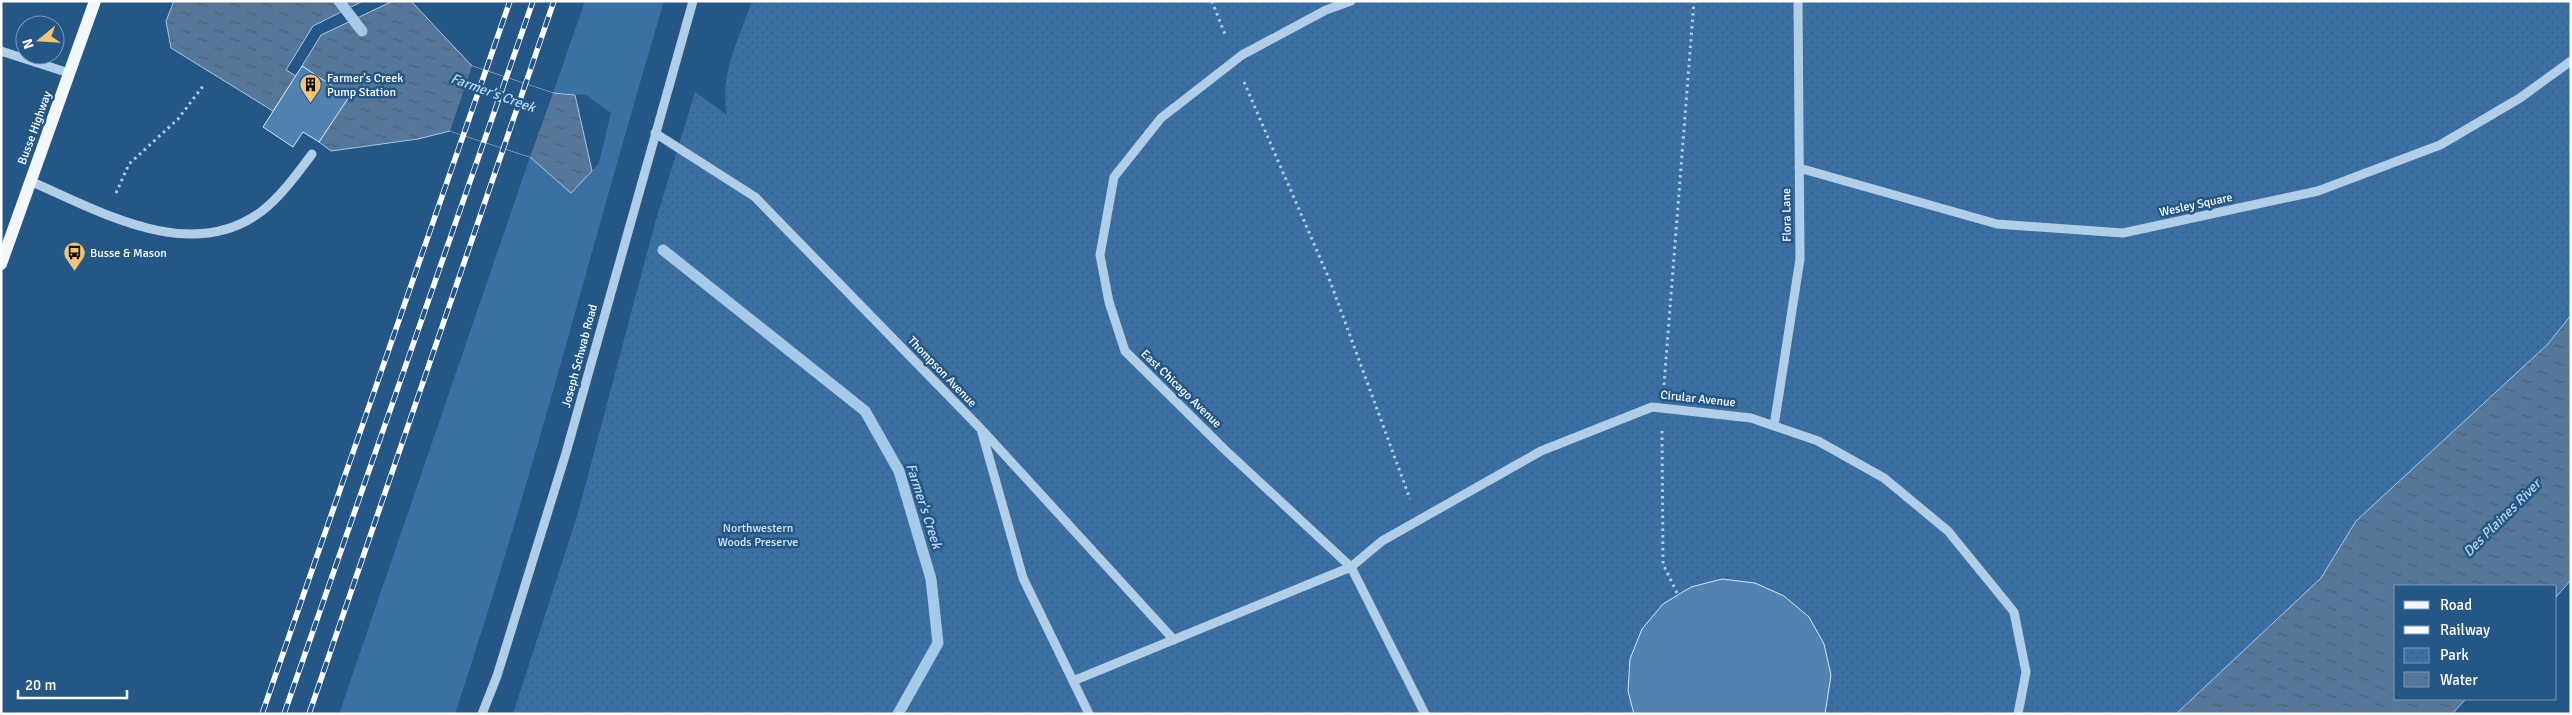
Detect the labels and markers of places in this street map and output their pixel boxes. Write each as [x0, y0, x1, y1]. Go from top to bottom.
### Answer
place label: Farmer's Creek Pump Station [327, 71, 403, 100]
building icon: Farmer's Creek Pump Station [299, 73, 323, 104]
bus stop icon: Busse & Mason [62, 241, 86, 272]
place label: Busse & Mason [90, 246, 167, 261]

